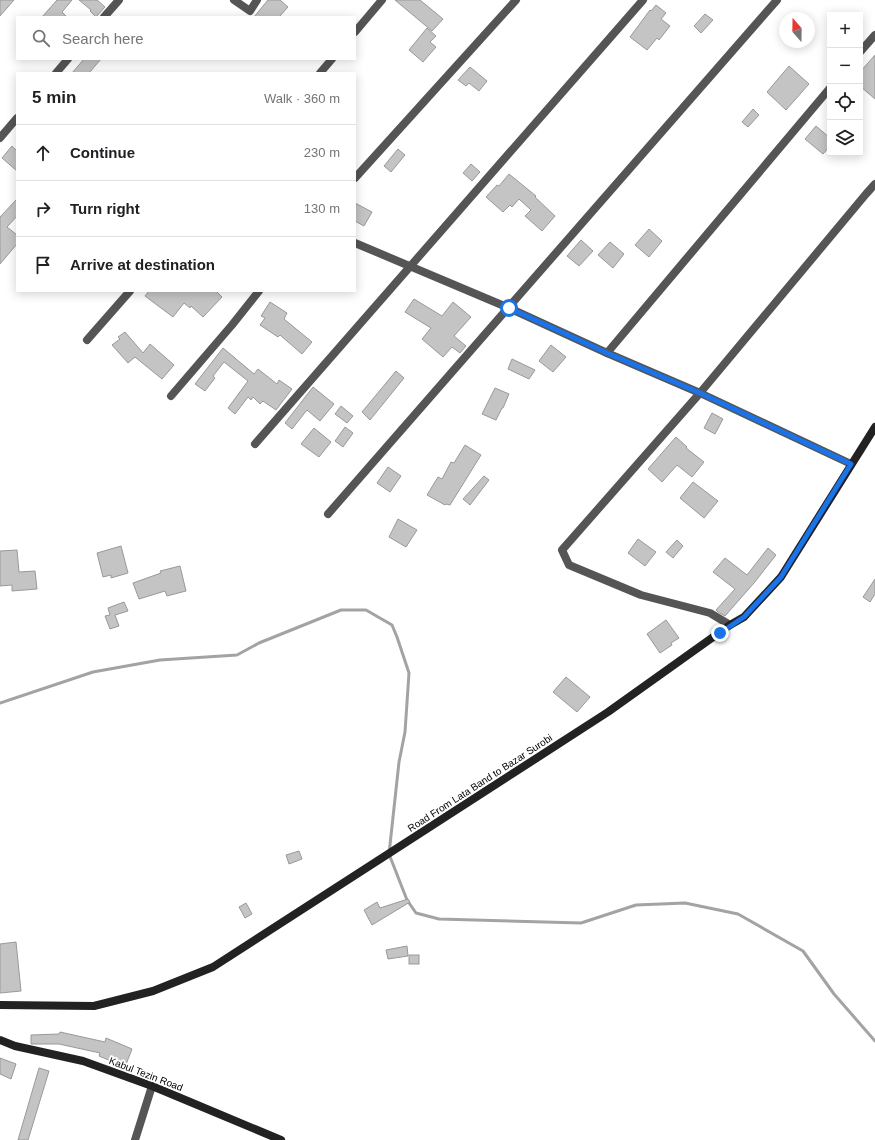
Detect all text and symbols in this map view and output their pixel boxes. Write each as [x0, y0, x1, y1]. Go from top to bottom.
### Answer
north arrow [779, 12, 815, 48]
map controls [827, 12, 863, 156]
button: + [827, 12, 863, 48]
search box [16, 16, 356, 60]
icon: search [30, 27, 52, 49]
text: Search here [62, 30, 144, 47]
button: − [827, 48, 863, 84]
button: locate [827, 84, 863, 120]
text: 5 min [32, 88, 76, 107]
text: Walk · 360 m [264, 91, 340, 106]
button: layers [827, 120, 863, 156]
icon: ahead [32, 142, 54, 164]
text: Continue [70, 144, 135, 161]
text: 230 m [304, 145, 340, 160]
icon: right [32, 198, 54, 220]
text: Turn right [70, 200, 140, 217]
text: 130 m [304, 201, 340, 216]
icon: arrive [32, 254, 54, 276]
text: Arrive at destination [70, 256, 215, 273]
route start [500, 299, 518, 317]
route end [711, 624, 729, 642]
street label: Road From Lata Band to Bazar Surobi [406, 732, 554, 834]
street label: Kabul Tezin Road [108, 1055, 184, 1093]

